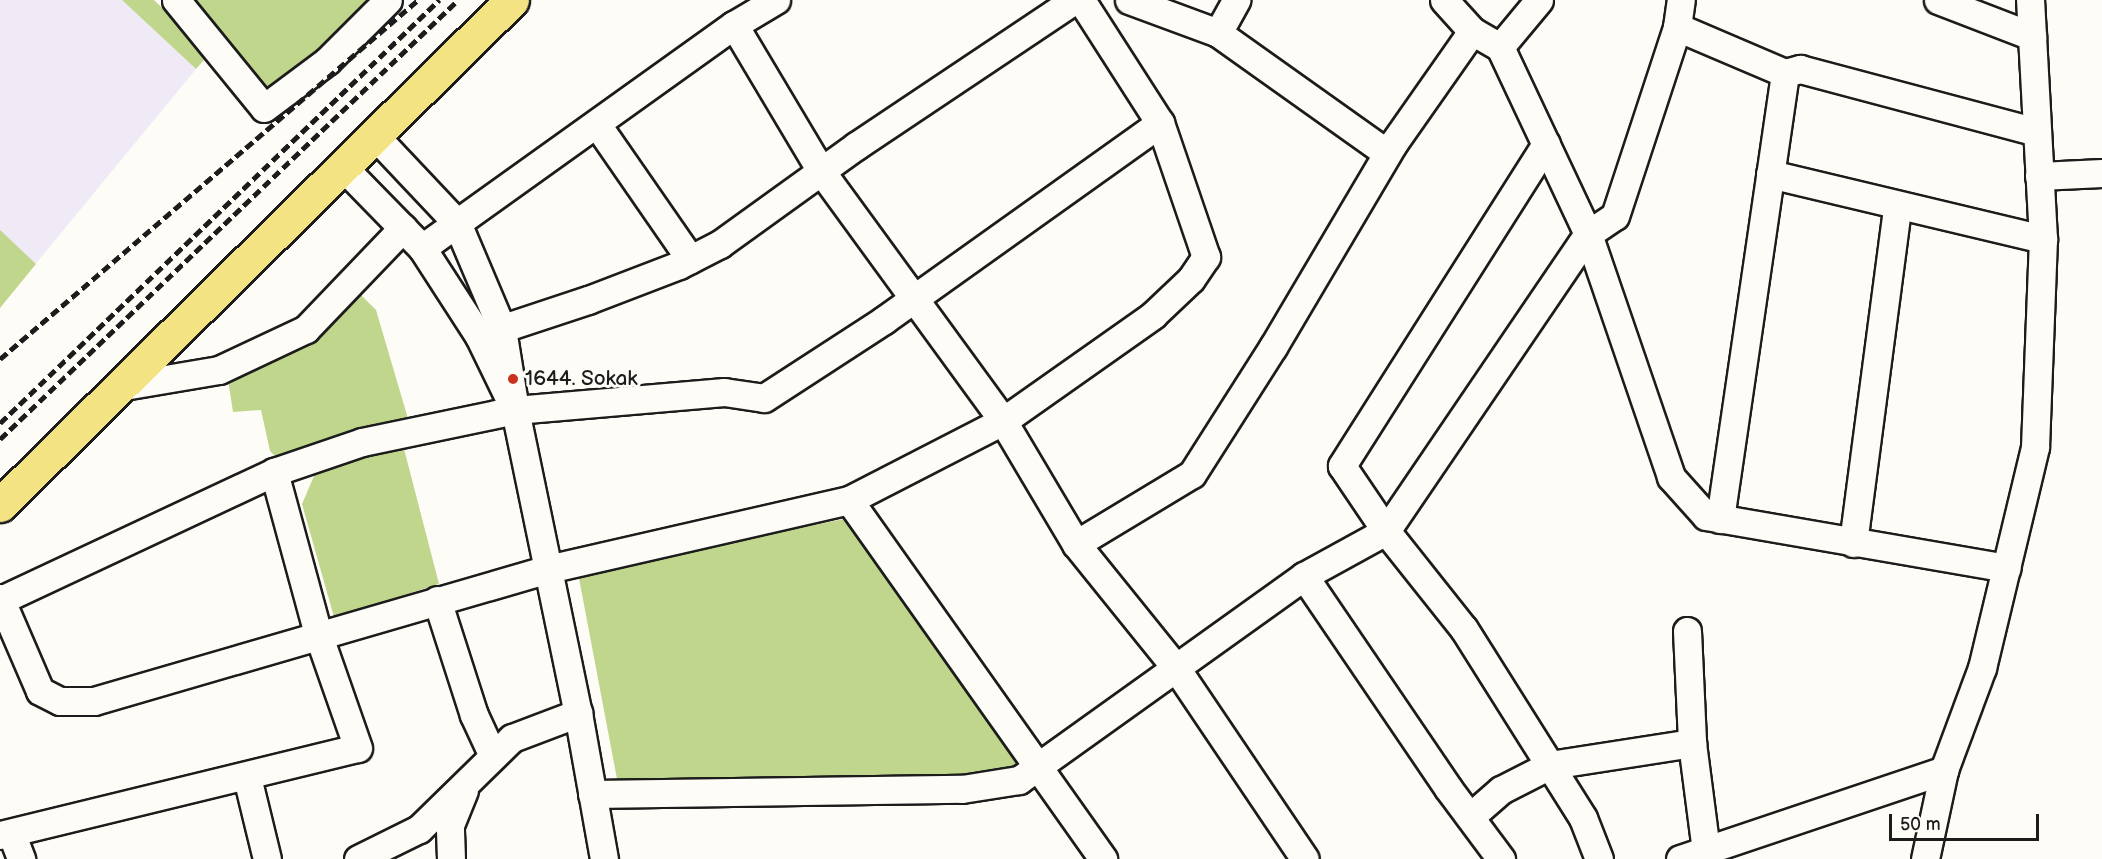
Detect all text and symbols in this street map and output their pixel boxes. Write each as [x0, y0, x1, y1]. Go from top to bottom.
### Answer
place label: 1644. Sokak [525, 366, 638, 392]
marker: 1644. Sokak [506, 372, 520, 386]
scale bar [1892, 802, 2042, 840]
text: 50 m [1900, 814, 1941, 835]

